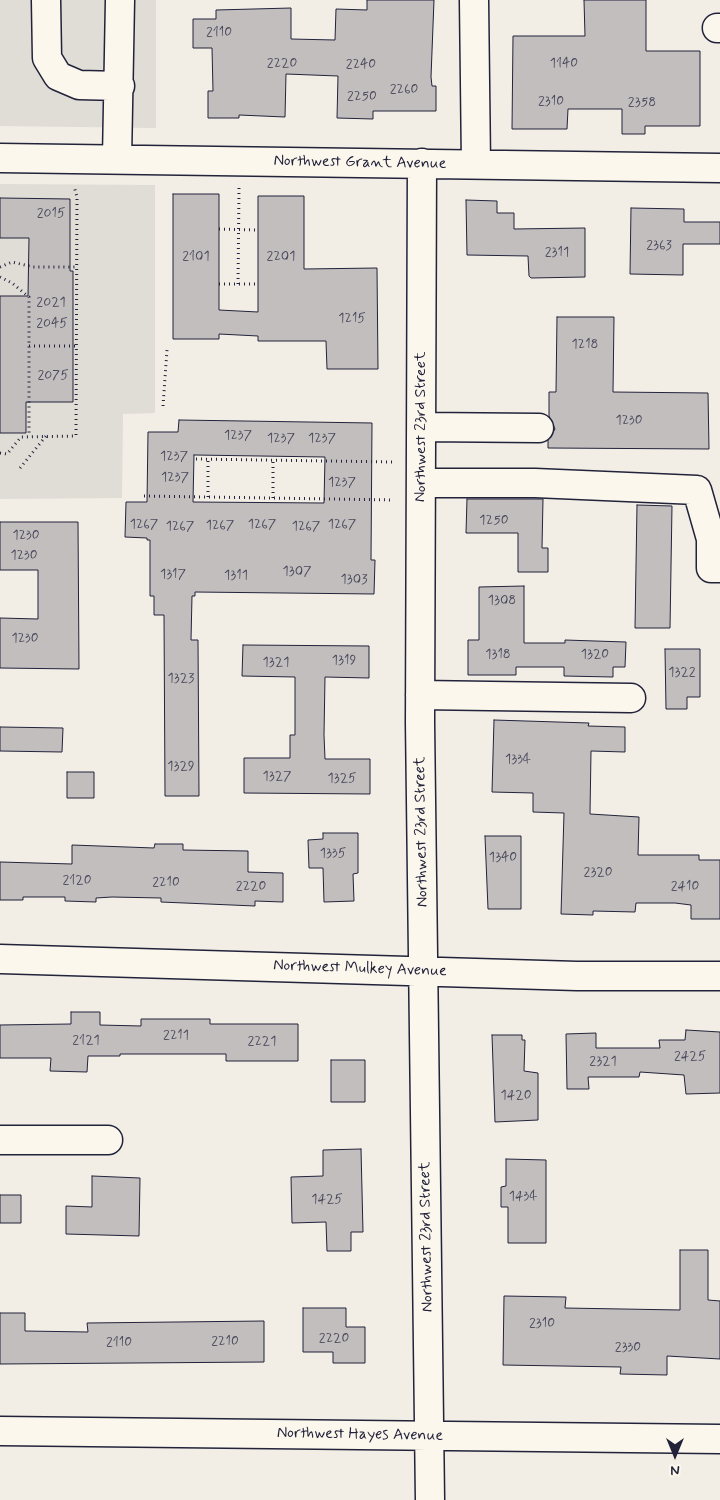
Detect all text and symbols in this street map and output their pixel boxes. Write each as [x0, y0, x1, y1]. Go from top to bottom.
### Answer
house number: 2110 [206, 25, 232, 41]
house number: 2220 [267, 56, 297, 72]
house number: 1140 [550, 56, 578, 72]
house number: 2240 [346, 57, 376, 73]
house number: 2260 [390, 82, 418, 98]
house number: 2250 [347, 89, 377, 105]
house number: 2310 [538, 94, 564, 110]
house number: 2358 [628, 95, 656, 111]
street label: Northwest Grant Avenue [273, 152, 447, 174]
house number: 2015 [37, 206, 65, 222]
house number: 2363 [646, 238, 672, 254]
house number: 2311 [545, 245, 569, 261]
house number: 2101 [182, 249, 210, 265]
house number: 2201 [267, 249, 295, 265]
house number: 2021 [36, 295, 66, 311]
house number: 1215 [338, 311, 366, 327]
house number: 2045 [36, 316, 68, 332]
house number: 1218 [572, 337, 598, 353]
street label: Northwest 23rd Street [412, 352, 432, 502]
house number: 2075 [37, 368, 69, 384]
house number: 1230 [615, 413, 643, 429]
house number: 1237 [224, 428, 252, 444]
house number: 1237 [267, 431, 295, 447]
house number: 1237 [308, 431, 336, 447]
house number: 1237 [160, 449, 188, 465]
house number: 1237 [161, 470, 189, 486]
house number: 1237 [328, 475, 356, 491]
house number: 1250 [479, 513, 509, 529]
house number: 1267 [130, 517, 158, 533]
house number: 1267 [248, 517, 276, 533]
house number: 1267 [328, 517, 356, 533]
house number: 1267 [206, 518, 234, 534]
house number: 1267 [166, 519, 194, 535]
house number: 1267 [292, 519, 320, 535]
house number: 1230 [12, 528, 40, 544]
house number: 1230 [10, 548, 38, 564]
house number: 1307 [282, 564, 312, 580]
house number: 1317 [160, 567, 186, 583]
house number: 1311 [224, 568, 248, 584]
house number: 1303 [341, 572, 367, 588]
house number: 1308 [488, 593, 516, 609]
house number: 1230 [11, 631, 39, 647]
house number: 1318 [485, 647, 511, 663]
house number: 1320 [581, 647, 609, 663]
house number: 1319 [332, 653, 356, 669]
house number: 1321 [263, 655, 289, 671]
house number: 1322 [668, 665, 696, 681]
house number: 1323 [168, 671, 194, 687]
house number: 1334 [505, 752, 531, 768]
street label: Northwest 23rd Street [411, 757, 433, 907]
house number: 1329 [167, 759, 195, 775]
house number: 1327 [262, 769, 292, 785]
house number: 1325 [328, 771, 356, 787]
house number: 1335 [320, 846, 346, 862]
house number: 1340 [489, 850, 517, 866]
house number: 2320 [584, 865, 612, 881]
house number: 2120 [62, 873, 92, 889]
house number: 2210 [152, 875, 180, 891]
house number: 2220 [236, 879, 266, 895]
house number: 2410 [671, 879, 699, 895]
street label: Northwest Mulkey Avenue [273, 956, 447, 982]
house number: 2211 [163, 1028, 189, 1044]
house number: 2121 [72, 1033, 100, 1049]
house number: 2221 [248, 1034, 276, 1050]
house number: 2425 [674, 1049, 706, 1065]
house number: 2321 [589, 1054, 617, 1070]
house number: 1420 [501, 1088, 531, 1104]
street label: Northwest 23rd Street [416, 1162, 438, 1312]
house number: 1434 [509, 1189, 537, 1205]
house number: 1425 [311, 1192, 343, 1208]
house number: 2310 [529, 1316, 555, 1332]
house number: 2220 [319, 1331, 349, 1347]
house number: 2210 [211, 1334, 239, 1350]
house number: 2110 [106, 1335, 132, 1351]
house number: 2330 [615, 1340, 641, 1356]
street label: Northwest Hayes Avenue [277, 1424, 443, 1446]
north arrow [650, 1430, 700, 1480]
text: N [670, 1461, 680, 1479]

